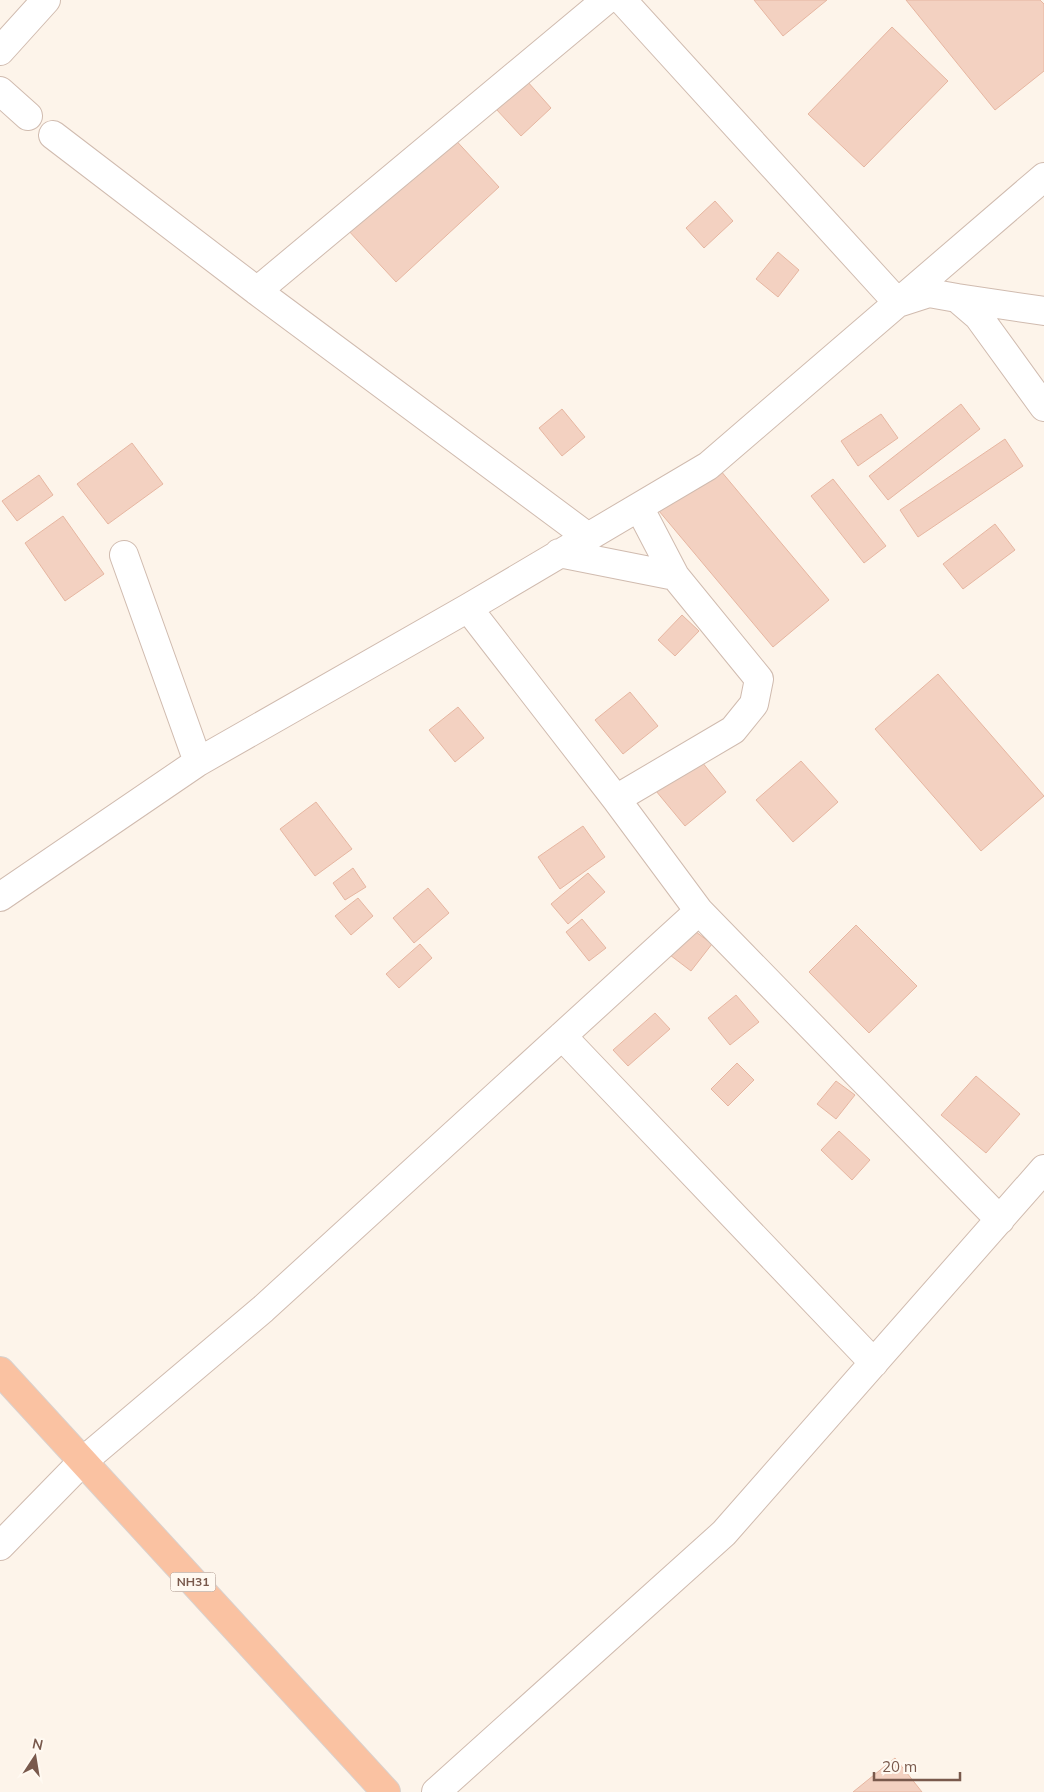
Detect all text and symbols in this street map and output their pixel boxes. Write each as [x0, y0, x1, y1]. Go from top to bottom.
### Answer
road number: NH31 [170, 1572, 216, 1591]
north arrow [10, 1732, 60, 1782]
text: N [31, 1734, 45, 1754]
scale bar [874, 1750, 960, 1782]
text: 20 m [882, 1757, 917, 1776]

